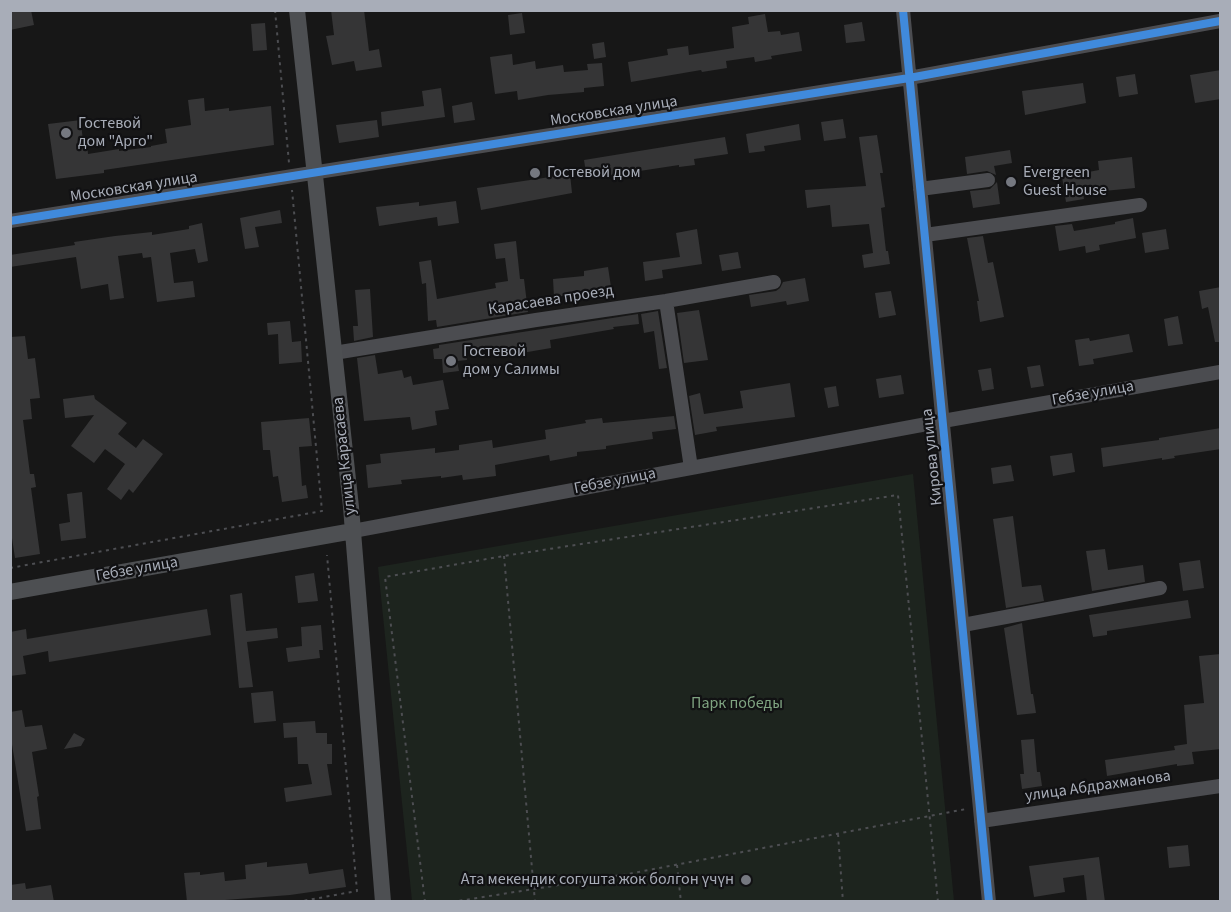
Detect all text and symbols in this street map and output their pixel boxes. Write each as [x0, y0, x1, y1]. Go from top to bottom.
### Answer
street label: Московская улица [549, 92, 679, 132]
place label: Гостевой дом "Арго" [78, 114, 153, 152]
marker: Гостевой дом "Арго" [59, 126, 73, 140]
place label: Гостевой дом [547, 163, 641, 183]
place label: Evergreen Guest House [1023, 163, 1107, 201]
marker: Гостевой дом [528, 166, 542, 180]
street label: Московская улица [69, 168, 199, 208]
marker: Evergreen Guest House [1004, 175, 1018, 189]
street label: Карасаева проезд [487, 282, 615, 320]
place label: Гостевой дом у Салимы [463, 342, 560, 380]
marker: Гостевой дом у Салимы [444, 354, 458, 368]
street label: Гебзе улица [1051, 377, 1135, 411]
street label: улица Карасаева [329, 396, 361, 516]
street label: Кирова улица [918, 408, 948, 506]
street label: Гебзе улица [573, 465, 657, 499]
street label: Гебзе улица [95, 553, 179, 587]
park label: Парк победы [691, 694, 783, 714]
street label: улица Абдрахманова [1024, 767, 1172, 807]
place label: Ата мекендик согушта жок болгон үчүн [461, 870, 734, 890]
marker: Ата мекендик согушта жок болгон үчүн [739, 873, 753, 887]

